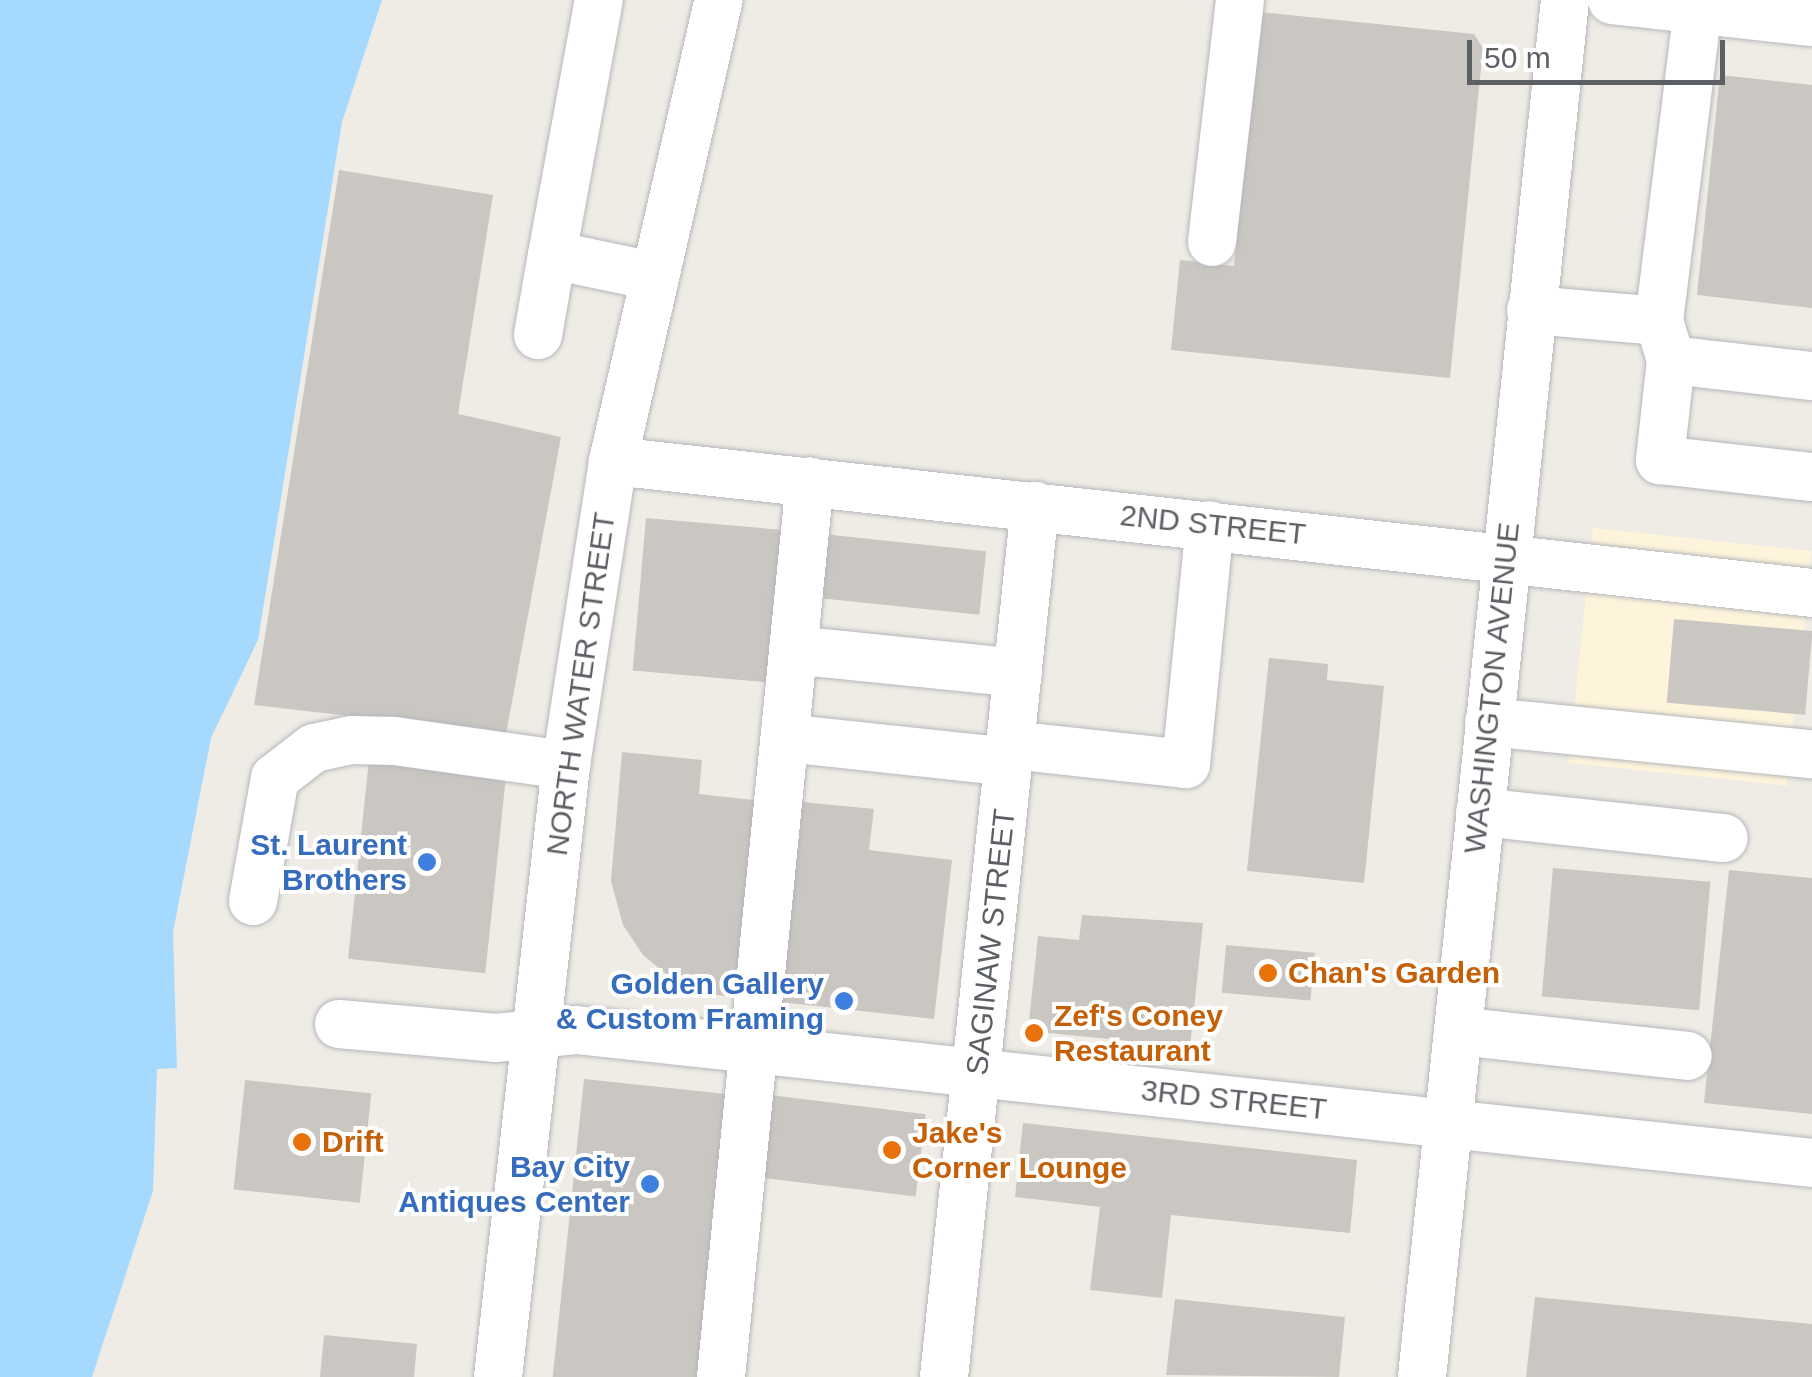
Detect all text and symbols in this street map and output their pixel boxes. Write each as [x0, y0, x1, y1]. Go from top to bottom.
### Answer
scale bar [1472, 20, 1730, 82]
text: 50 m [1484, 41, 1551, 74]
street label: 2ND STREET [1118, 497, 1308, 553]
street label: NORTH WATER STREET [539, 510, 623, 858]
street label: WASHINGTON AVENUE [1457, 520, 1527, 856]
street label: SAGINAW STREET [959, 807, 1023, 1077]
place label: St. Laurent Brothers [250, 827, 407, 898]
marker: St. Laurent Brothers [416, 851, 438, 873]
place label: Chan's Garden [1288, 955, 1500, 991]
marker: Chan's Garden [1257, 962, 1279, 984]
place label: Golden Gallery & Custom Framing [556, 966, 824, 1036]
marker: Golden Gallery & Custom Framing [833, 990, 855, 1012]
place label: Zef's Coney Restaurant [1054, 998, 1223, 1068]
marker: Zef's Coney Restaurant [1023, 1022, 1045, 1044]
street label: 3RD STREET [1139, 1072, 1329, 1128]
place label: Jake's Corner Lounge [912, 1115, 1127, 1186]
place label: Drift [322, 1124, 384, 1160]
marker: Drift [291, 1131, 313, 1153]
marker: Jake's Corner Lounge [881, 1139, 903, 1161]
place label: Bay City Antiques Center [398, 1149, 630, 1220]
marker: Bay City Antiques Center [639, 1173, 661, 1195]

